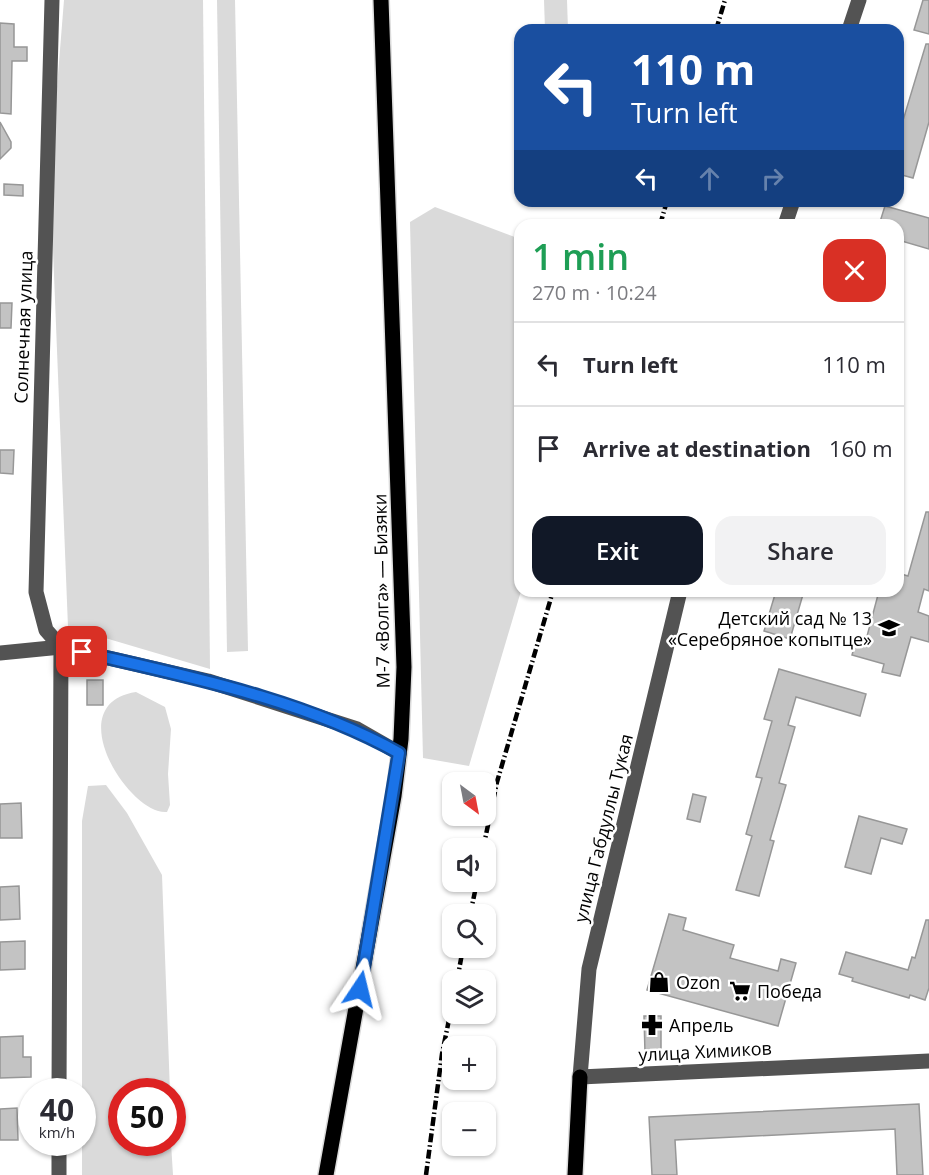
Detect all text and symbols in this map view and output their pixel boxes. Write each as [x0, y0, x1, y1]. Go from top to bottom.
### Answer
text: 110 m [631, 40, 755, 97]
icon: left [532, 48, 610, 126]
text: Turn left [631, 94, 738, 131]
icon: left [630, 162, 663, 195]
icon: ahead [693, 162, 726, 195]
icon: right [756, 162, 789, 195]
text: 1 min [532, 232, 629, 281]
button: close [823, 239, 886, 302]
street label: Солнечная улица [8, 250, 38, 404]
text: 270 m · 10:24 [532, 279, 657, 306]
icon: left [532, 348, 565, 381]
text: Turn left [583, 349, 678, 379]
text: 110 m [822, 349, 886, 379]
icon: arrive [532, 432, 565, 465]
text: Arrive at destination [583, 433, 811, 463]
text: 160 m [829, 433, 893, 463]
street label: М-7 «Волга» — Бизяки [367, 494, 395, 688]
button: Exit [532, 516, 703, 585]
button: Share [715, 516, 886, 585]
place label: Детский сад № 13 «Серебряное копытце» [668, 606, 872, 651]
school or university icon: Детский сад № 13 «Серебряное копытце» [877, 616, 901, 640]
pin [56, 626, 107, 677]
icon: arrive [65, 635, 98, 668]
street label: улица Габдуллы Тукая [568, 731, 638, 925]
north arrow [442, 772, 496, 826]
map controls [442, 772, 496, 1156]
button: sound [442, 838, 496, 892]
button: search [442, 904, 496, 958]
position arrow [328, 957, 392, 1021]
button: layers [442, 970, 496, 1024]
shop icon: Ozon [647, 970, 671, 994]
place label: Ozon [676, 970, 720, 994]
supermarket icon: Победа [728, 979, 752, 1003]
place label: Победа [757, 979, 822, 1003]
pharmacy icon: Апрель [640, 1013, 664, 1037]
place label: Апрель [669, 1013, 734, 1037]
button: + [442, 1036, 496, 1090]
street label: улица Химиков [638, 1036, 772, 1066]
speed limit sign: 50 [108, 1078, 186, 1156]
text: 40 [40, 1089, 74, 1130]
button: − [442, 1102, 496, 1156]
text: km/h [39, 1122, 75, 1142]

